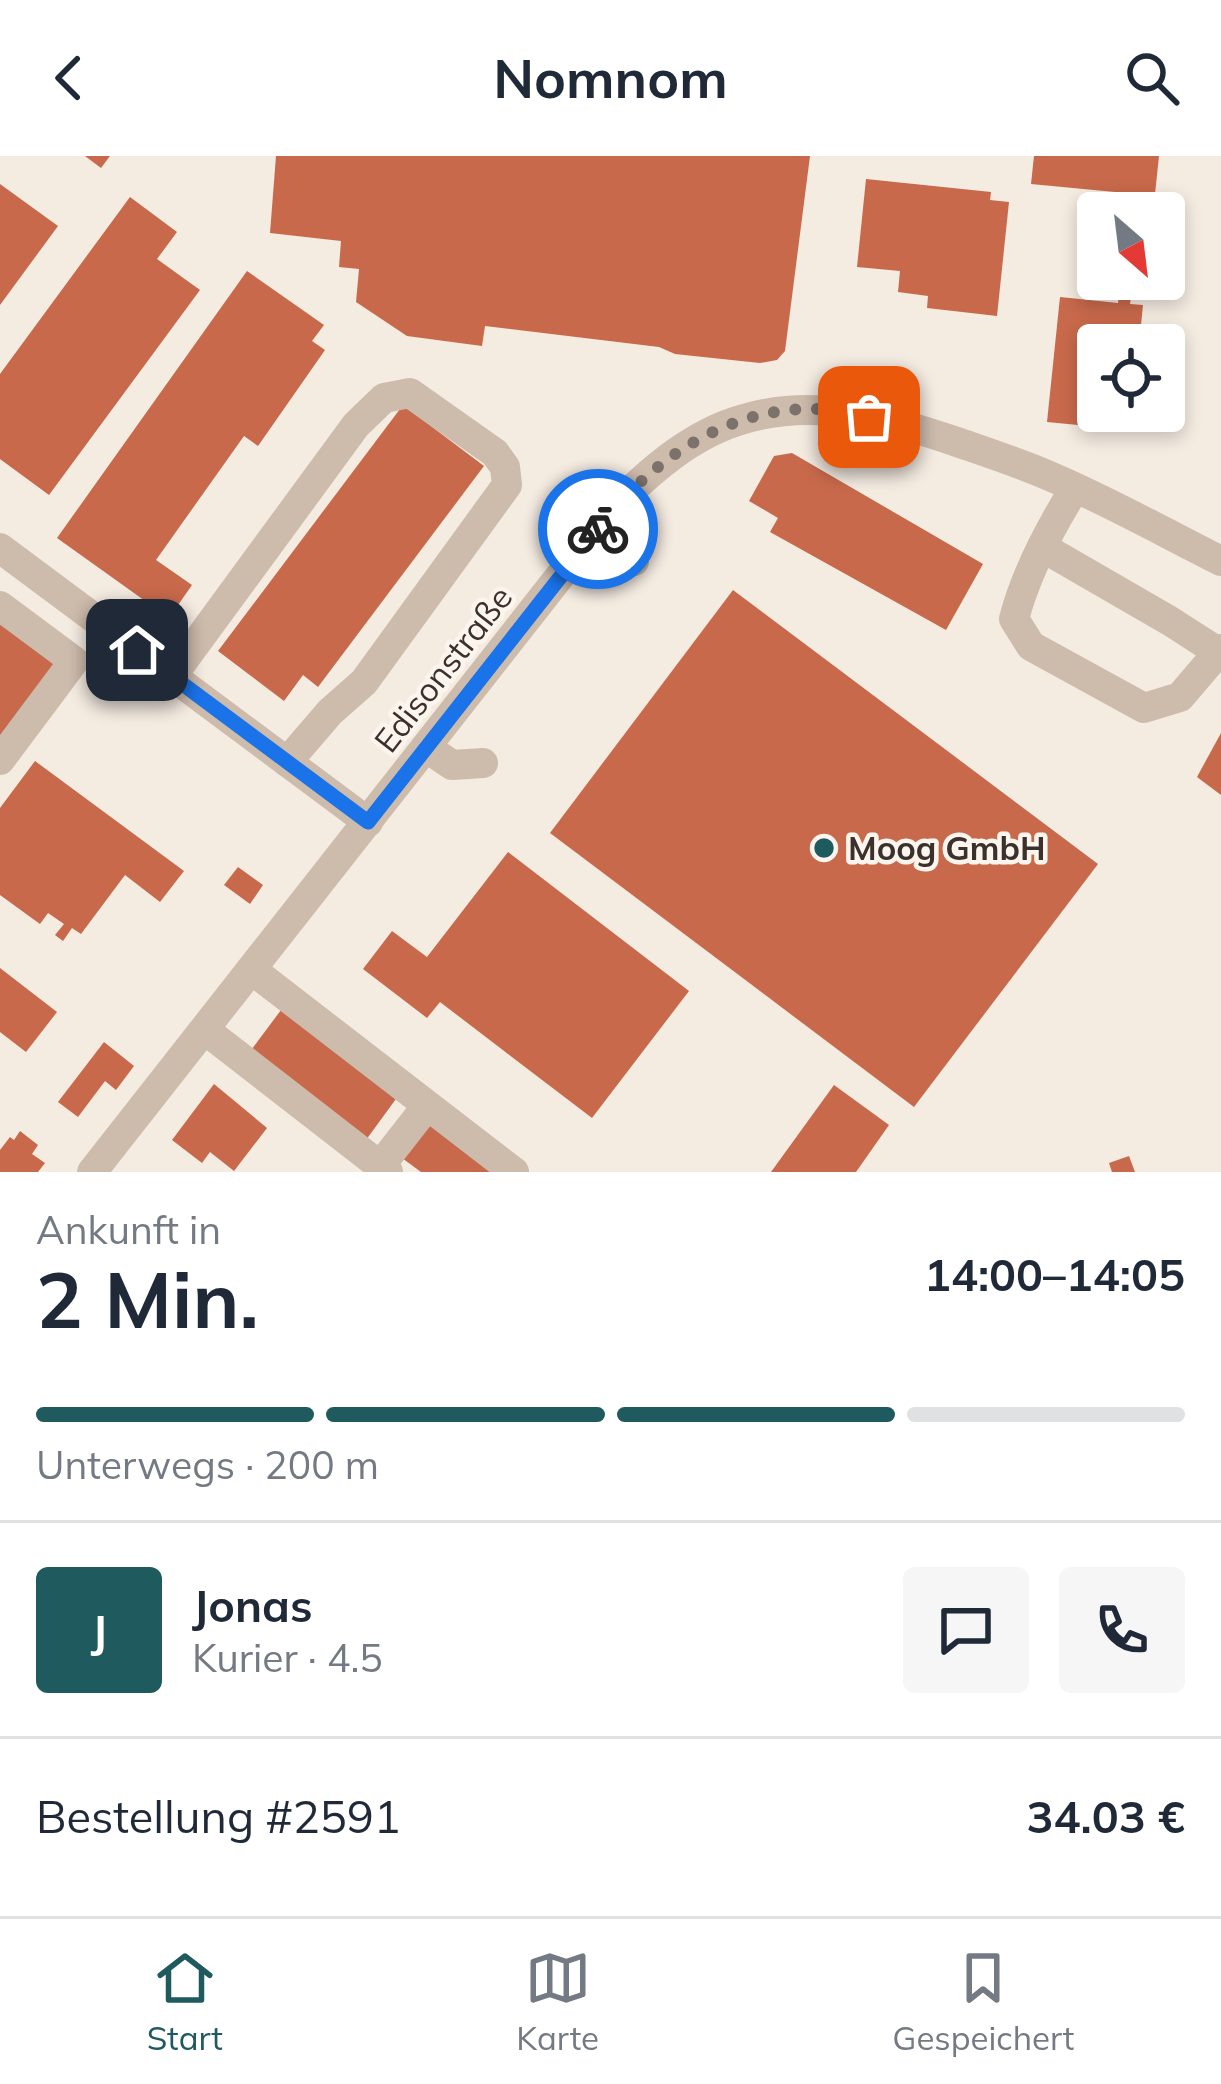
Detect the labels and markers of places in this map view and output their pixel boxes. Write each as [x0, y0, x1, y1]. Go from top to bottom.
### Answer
pin [818, 366, 920, 468]
pin [86, 599, 188, 701]
place label: Moog GmbH [848, 827, 1045, 868]
marker: Moog GmbH [811, 835, 837, 861]

